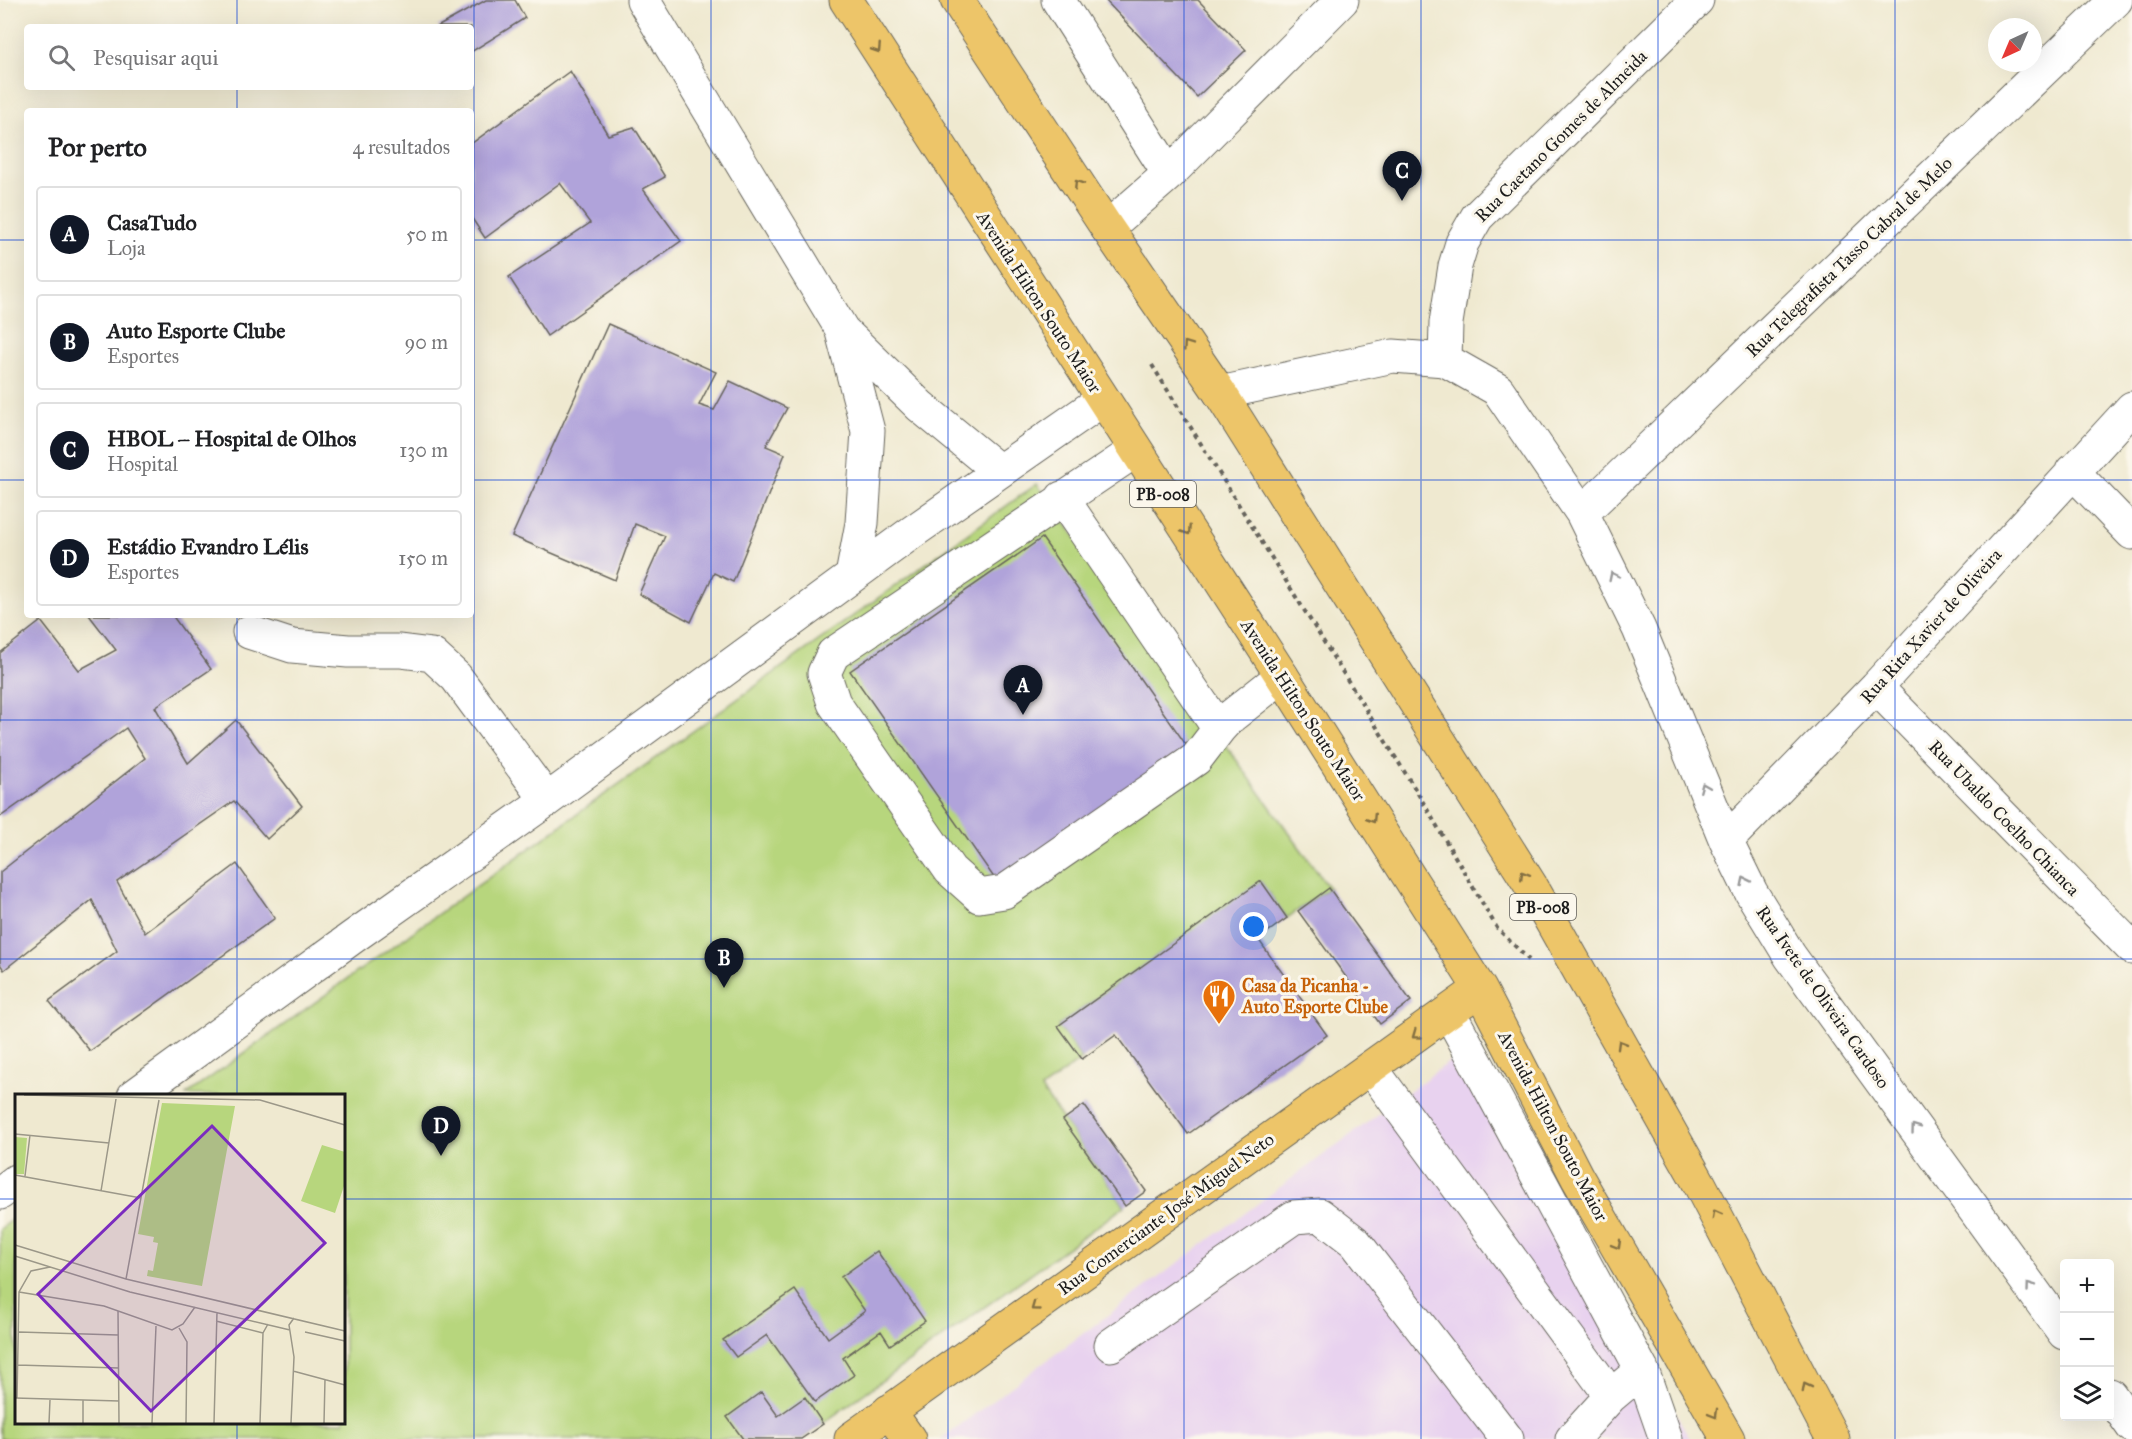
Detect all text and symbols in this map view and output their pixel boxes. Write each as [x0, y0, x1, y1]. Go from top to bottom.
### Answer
north arrow [1988, 18, 2042, 72]
search box [24, 24, 474, 90]
icon: search [45, 41, 78, 74]
one-way arrow [870, 42, 881, 53]
text: Pesquisar aqui [93, 44, 218, 71]
street label: Rua Caetano Gomes de Almeida [1470, 45, 1652, 227]
text: Por perto [48, 131, 147, 163]
text: 4 resultados [352, 135, 450, 159]
pin: C [1382, 152, 1422, 201]
street label: Rua Telegrafista Tasso Cabral de Melo [1741, 152, 1958, 362]
one-way arrow [1074, 180, 1085, 191]
street label: Avenida Hilton Souto Maior [971, 206, 1106, 397]
text: CasaTudo [107, 209, 197, 236]
text: A [63, 222, 76, 246]
text: 50 m [406, 222, 448, 246]
text: Loja [107, 236, 145, 260]
text: Auto Esporte Clube [107, 317, 285, 344]
text: B [63, 330, 76, 354]
text: 90 m [405, 330, 448, 354]
one-way arrow [1183, 341, 1194, 352]
text: Esportes [107, 344, 179, 368]
text: HBOL – Hospital de Olhos [107, 425, 356, 452]
text: C [63, 438, 76, 462]
text: 130 m [399, 438, 448, 462]
text: Hospital [107, 452, 178, 476]
road number: PB-008 [1130, 481, 1196, 507]
one-way arrow [1180, 525, 1192, 535]
text: Estádio Evandro Lélis [107, 533, 308, 560]
street label: Rua Rita Xavier de Oliveira [1856, 544, 2007, 708]
text: D [62, 546, 77, 570]
text: 150 m [398, 546, 448, 570]
text: Esportes [107, 560, 179, 584]
one-way arrow [1609, 572, 1620, 583]
street label: Avenida Hilton Souto Maior [1235, 614, 1370, 805]
pin: A [1004, 666, 1042, 715]
street label: Rua Ubaldo Coelho Chianca [1924, 736, 2084, 901]
one-way arrow [1699, 782, 1711, 793]
one-way arrow [1365, 813, 1377, 823]
one-way arrow [1520, 871, 1532, 881]
one-way arrow [1741, 877, 1753, 888]
road number: PB-008 [1510, 894, 1576, 920]
street label: Rua Ivete de Oliveira Cardoso [1751, 901, 1895, 1093]
your location [1239, 912, 1268, 941]
pin: B [704, 938, 744, 988]
place label: Casa da Picanha - Auto Esporte Clube [1241, 975, 1388, 1019]
restaurant icon: Casa da Picanha - Auto Esporte Clube [1201, 978, 1237, 1025]
street label: Avenida Hilton Souto Maior [1493, 1026, 1613, 1225]
one-way arrow [1411, 1028, 1422, 1039]
one-way arrow [1617, 1040, 1628, 1050]
inset map [15, 1094, 345, 1424]
pin: D [422, 1106, 460, 1156]
one-way arrow [1911, 1124, 1922, 1135]
street label: Rua Comerciante José Miguel Neto [1054, 1128, 1279, 1301]
one-way arrow [1712, 1210, 1723, 1221]
one-way arrow [1609, 1239, 1621, 1249]
map controls [2060, 1259, 2114, 1421]
button: + [2060, 1259, 2114, 1313]
one-way arrow [2026, 1281, 2037, 1292]
one-way arrow [1030, 1300, 1041, 1311]
button: − [2060, 1313, 2114, 1367]
button: layers [2060, 1367, 2114, 1421]
one-way arrow [1802, 1383, 1813, 1393]
one-way arrow [1707, 1407, 1718, 1418]

